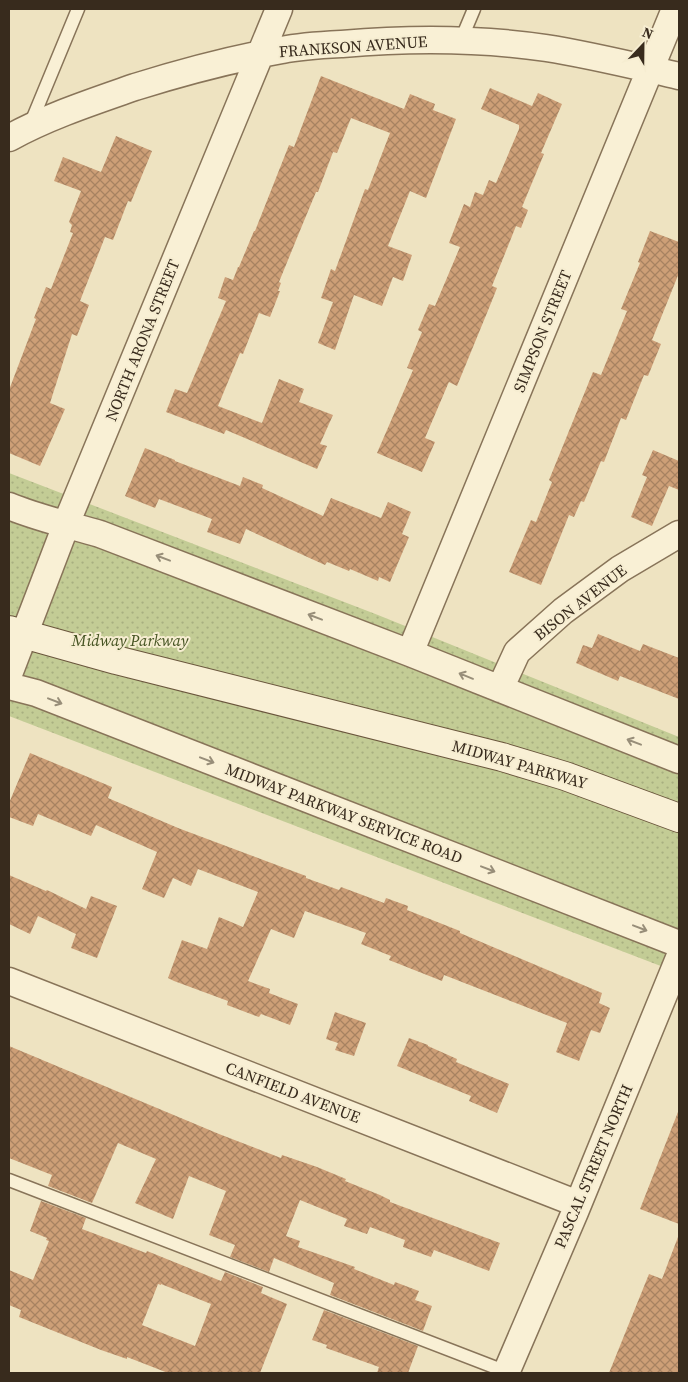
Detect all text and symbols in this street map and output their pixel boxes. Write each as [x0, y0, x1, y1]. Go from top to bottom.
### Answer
north arrow [618, 20, 668, 70]
text: N [639, 22, 656, 44]
street label: FRANKSON AVENUE [278, 30, 428, 62]
street label: NORTH ARONA STREET [100, 256, 185, 424]
street label: SIMPSON STREET [508, 266, 577, 395]
one-way arrow [156, 553, 171, 562]
street label: BISON AVENUE [529, 559, 631, 645]
one-way arrow [308, 612, 323, 621]
park label: Midway Parkway [71, 629, 189, 651]
one-way arrow [459, 671, 475, 680]
one-way arrow [47, 696, 62, 706]
street label: MIDWAY PARKWAY [450, 734, 590, 794]
one-way arrow [627, 737, 642, 746]
one-way arrow [199, 756, 214, 765]
street label: MIDWAY PARKWAY SERVICE ROAD [222, 757, 466, 869]
one-way arrow [480, 865, 496, 874]
one-way arrow [632, 924, 647, 933]
street label: CANFIELD AVENUE [222, 1056, 364, 1128]
street label: PASCAL STREET NORTH [548, 1081, 638, 1251]

